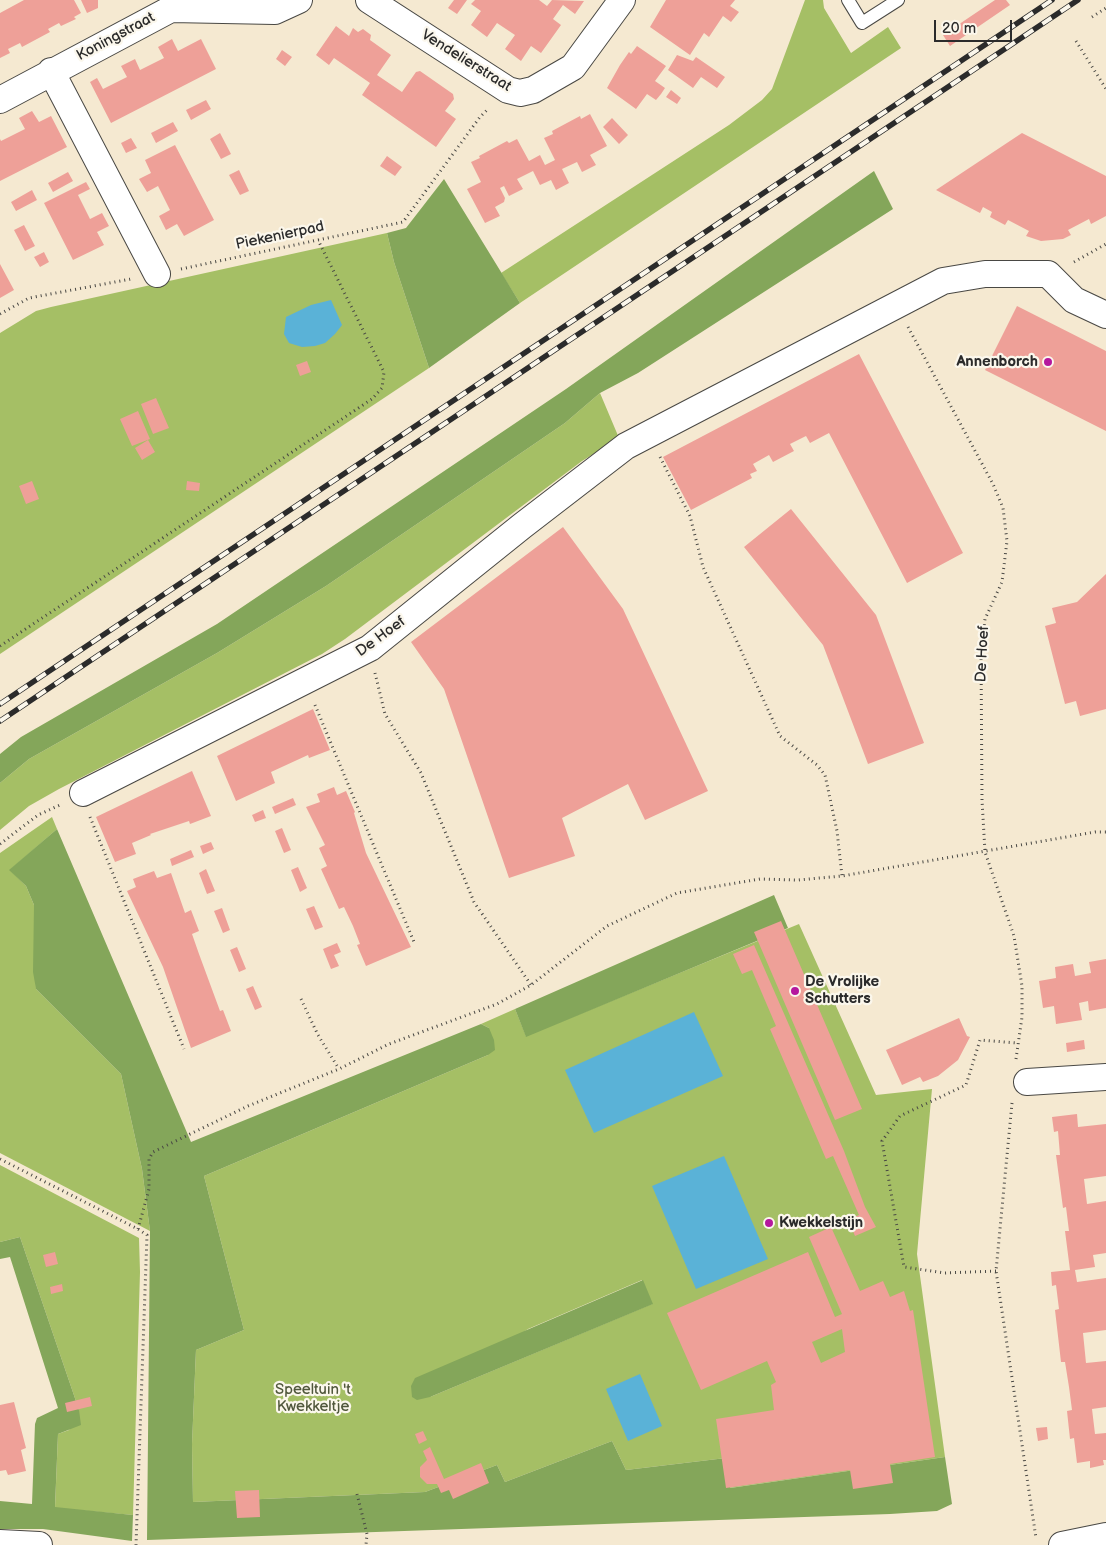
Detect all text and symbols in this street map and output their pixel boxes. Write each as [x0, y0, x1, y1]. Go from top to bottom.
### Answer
street label: Koningstraat [74, 9, 158, 65]
scale bar [936, 10, 1014, 42]
text: 20 m [942, 19, 976, 38]
street label: Vendelierstraat [418, 26, 514, 96]
street label: Piekenierpad [234, 218, 326, 254]
place label: Annenborch [956, 353, 1038, 371]
marker: Annenborch [1042, 356, 1054, 368]
street label: De Hoef [353, 613, 409, 661]
street label: De Hoef [973, 625, 993, 683]
place label: De Vrolijke Schutters [805, 973, 879, 1008]
marker: De Vrolijke Schutters [789, 985, 801, 997]
place label: Kwekkelstijn [779, 1214, 863, 1232]
marker: Kwekkelstijn [763, 1217, 775, 1229]
park label: Speeltuin 't Kwekkeltje [275, 1381, 351, 1416]

